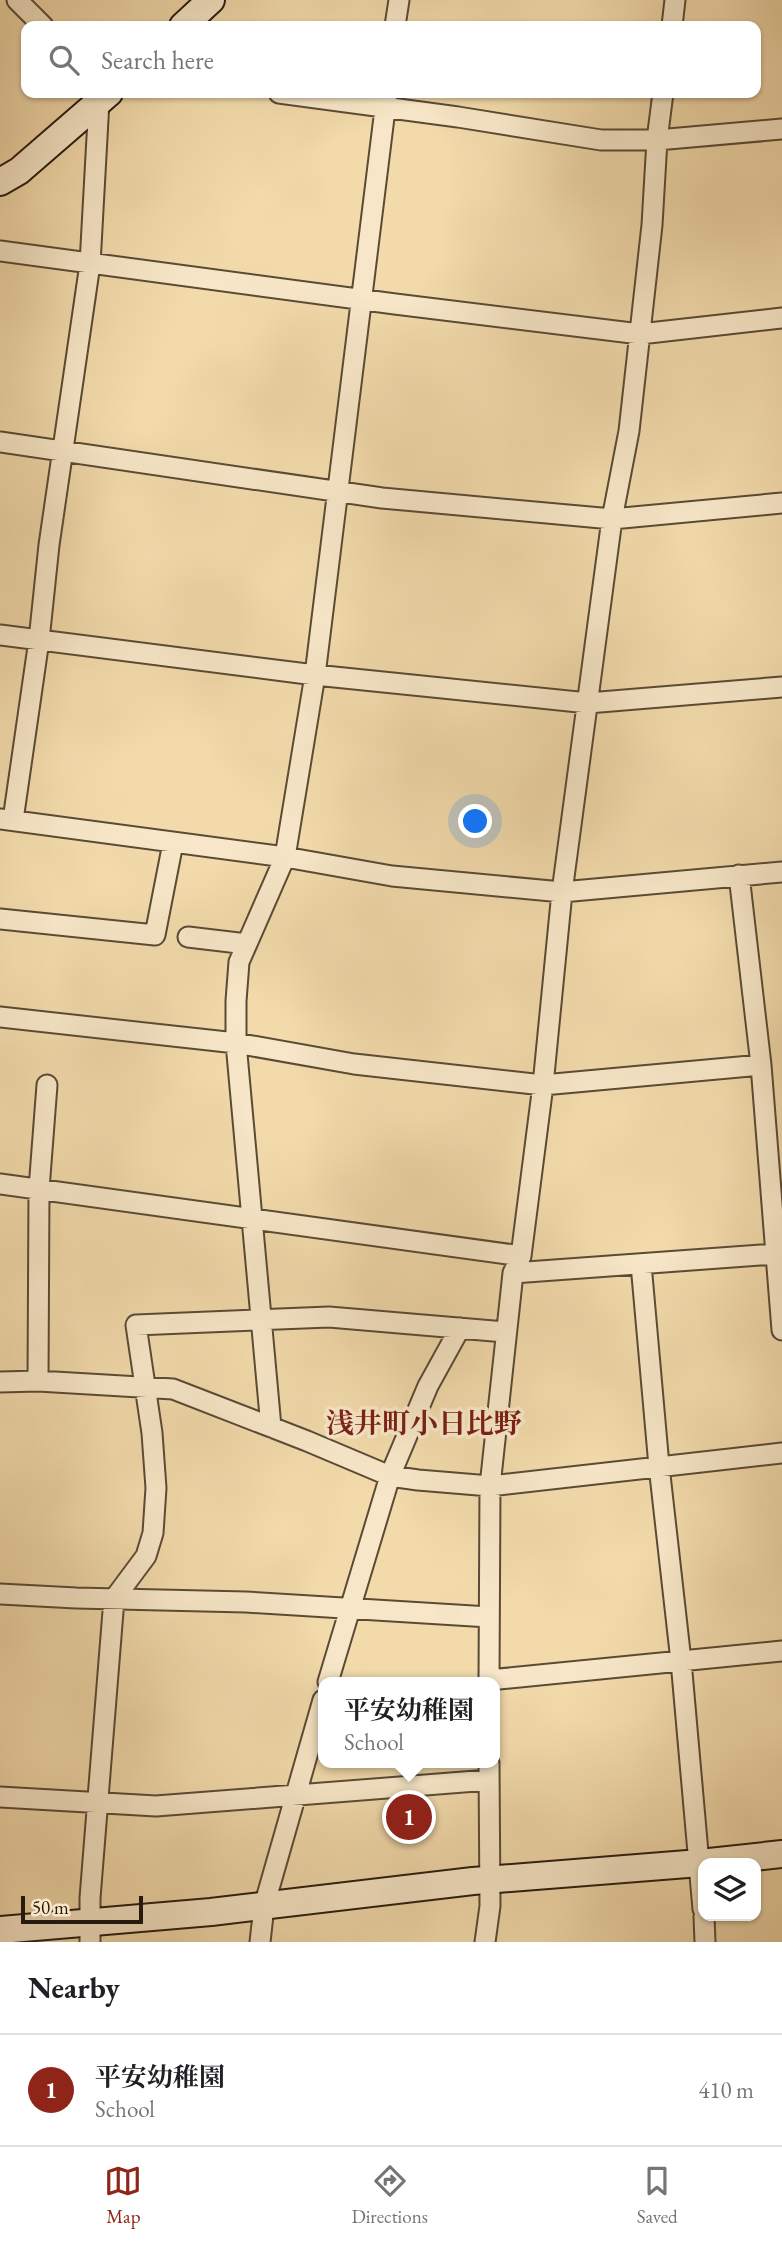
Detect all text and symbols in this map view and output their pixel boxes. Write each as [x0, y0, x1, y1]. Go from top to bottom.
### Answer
search box [21, 21, 761, 98]
icon: search [45, 41, 83, 79]
text: Search here [101, 43, 214, 77]
your location [458, 804, 492, 838]
district label: 浅井町小日比野 [326, 1405, 522, 1441]
popup [318, 1677, 500, 1768]
text: 平安幼稚園 [344, 1693, 474, 1727]
text: School [344, 1727, 404, 1757]
pin: 1 [386, 1791, 432, 1843]
map controls [698, 1858, 761, 1921]
button: layers [698, 1858, 761, 1921]
scale bar [21, 1893, 144, 1925]
text: 50 m [32, 1895, 69, 1920]
text: Nearby [28, 1968, 120, 2007]
text: 平安幼稚園 [95, 2060, 225, 2094]
text: 1 [45, 2075, 57, 2105]
text: 410 m [698, 2075, 754, 2105]
text: School [95, 2094, 155, 2124]
tab: Map [104, 2162, 142, 2229]
tab: Directions [351, 2162, 428, 2229]
tab: Saved [637, 2162, 678, 2229]

